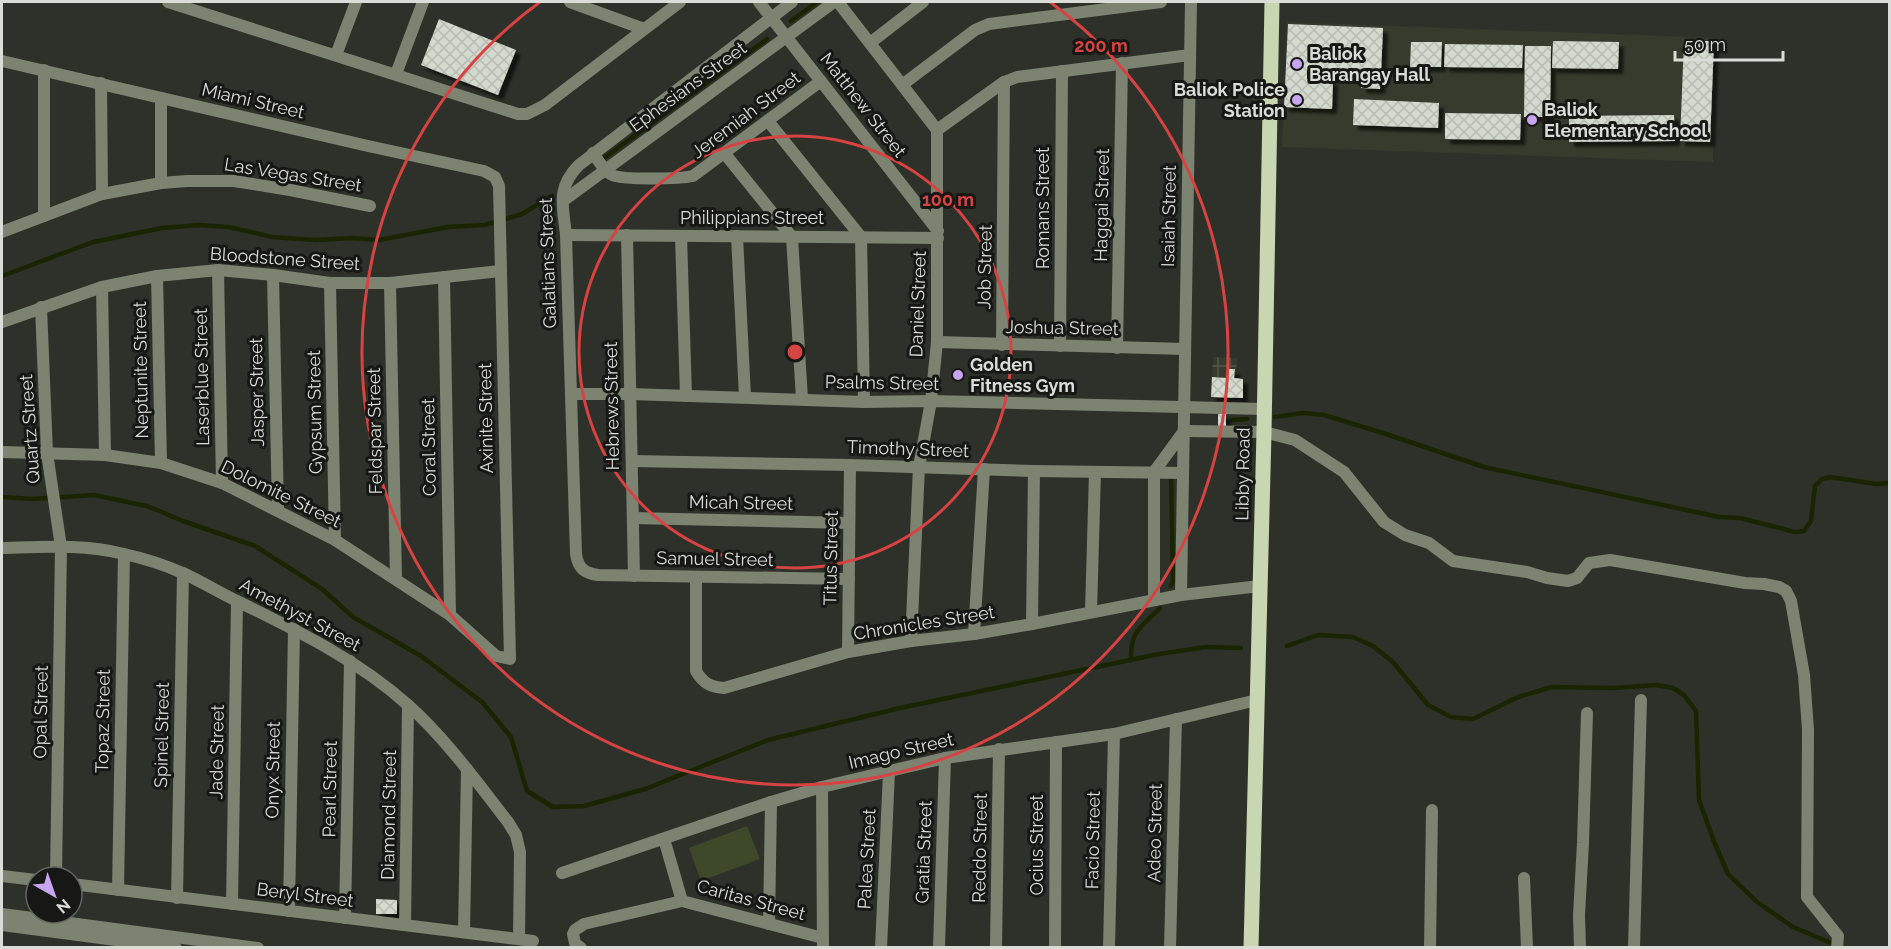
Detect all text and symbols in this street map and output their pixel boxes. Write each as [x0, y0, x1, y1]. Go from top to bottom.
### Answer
scale bar [1675, 24, 1783, 62]
text: 50 m [1684, 34, 1726, 55]
text: 200 m [1074, 35, 1128, 56]
street label: Ephesians Street [625, 37, 750, 136]
place label: Baliok Barangay Hall [1309, 43, 1430, 85]
street label: Matthew Street [816, 48, 911, 161]
marker: Baliok Barangay Hall [1290, 57, 1304, 71]
street label: Jeremiah Street [687, 67, 804, 162]
street label: Miami Street [200, 79, 306, 122]
place label: Baliok Police Station [1174, 79, 1285, 121]
marker: Baliok Police Station [1290, 93, 1304, 107]
place label: Baliok Elementary School [1544, 99, 1708, 141]
marker: Baliok Elementary School [1525, 113, 1539, 127]
street label: Romans Street [1032, 147, 1053, 269]
street label: Haggai Street [1090, 148, 1113, 262]
street label: Las Vegas Street [223, 153, 363, 196]
street label: Isaiah Street [1157, 165, 1180, 267]
text: 100 m [922, 189, 974, 210]
street label: Galatians Street [535, 197, 560, 329]
street label: Philippians Street [680, 207, 824, 228]
street label: Job Street [973, 224, 996, 310]
street label: Bloodstone Street [209, 243, 361, 274]
street label: Daniel Street [905, 250, 930, 358]
street label: Neptunite Street [129, 301, 152, 439]
street label: Laserblue Street [190, 308, 213, 446]
street label: Joshua Street [1005, 316, 1119, 339]
street label: Jasper Street [245, 337, 268, 447]
street label: Hebrews Street [600, 341, 623, 471]
centre of rings [785, 342, 805, 362]
street label: Gypsum Street [303, 350, 326, 474]
place label: Golden Fitness Gym [970, 354, 1075, 396]
street label: Axinite Street [474, 363, 497, 473]
street label: Feldspar Street [363, 367, 386, 495]
marker: Golden Fitness Gym [951, 368, 965, 382]
street label: Psalms Street [825, 371, 939, 394]
street label: Quartz Street [15, 374, 44, 484]
street label: Coral Street [417, 398, 440, 496]
street label: Libby Road [1231, 427, 1254, 521]
street label: Timothy Street [847, 436, 969, 461]
street label: Dolomite Street [218, 455, 345, 532]
street label: Micah Street [689, 491, 793, 514]
street label: Titus Street [819, 510, 842, 606]
street label: Samuel Street [656, 547, 774, 570]
street label: Amethyst Street [236, 574, 364, 655]
street label: Chronicles Street [852, 601, 996, 644]
street label: Opal Street [29, 665, 52, 759]
street label: Topaz Street [91, 669, 114, 773]
street label: Spinel Street [150, 682, 173, 788]
street label: Jade Street [205, 705, 228, 799]
street label: Onyx Street [261, 721, 284, 819]
street label: Imago Street [846, 728, 955, 773]
street label: Pearl Street [318, 741, 341, 837]
street label: Diamond Street [377, 750, 400, 880]
street label: Adeo Street [1143, 783, 1166, 883]
street label: Facio Street [1081, 791, 1104, 889]
street label: Reddo Street [968, 793, 991, 903]
street label: Ocius Street [1026, 794, 1047, 896]
street label: Gratia Street [911, 800, 936, 904]
street label: Palea Street [853, 808, 880, 910]
north arrow [24, 865, 84, 925]
street label: Caritas Street [695, 875, 808, 924]
street label: Beryl Street [255, 878, 355, 911]
text: N [53, 895, 74, 917]

